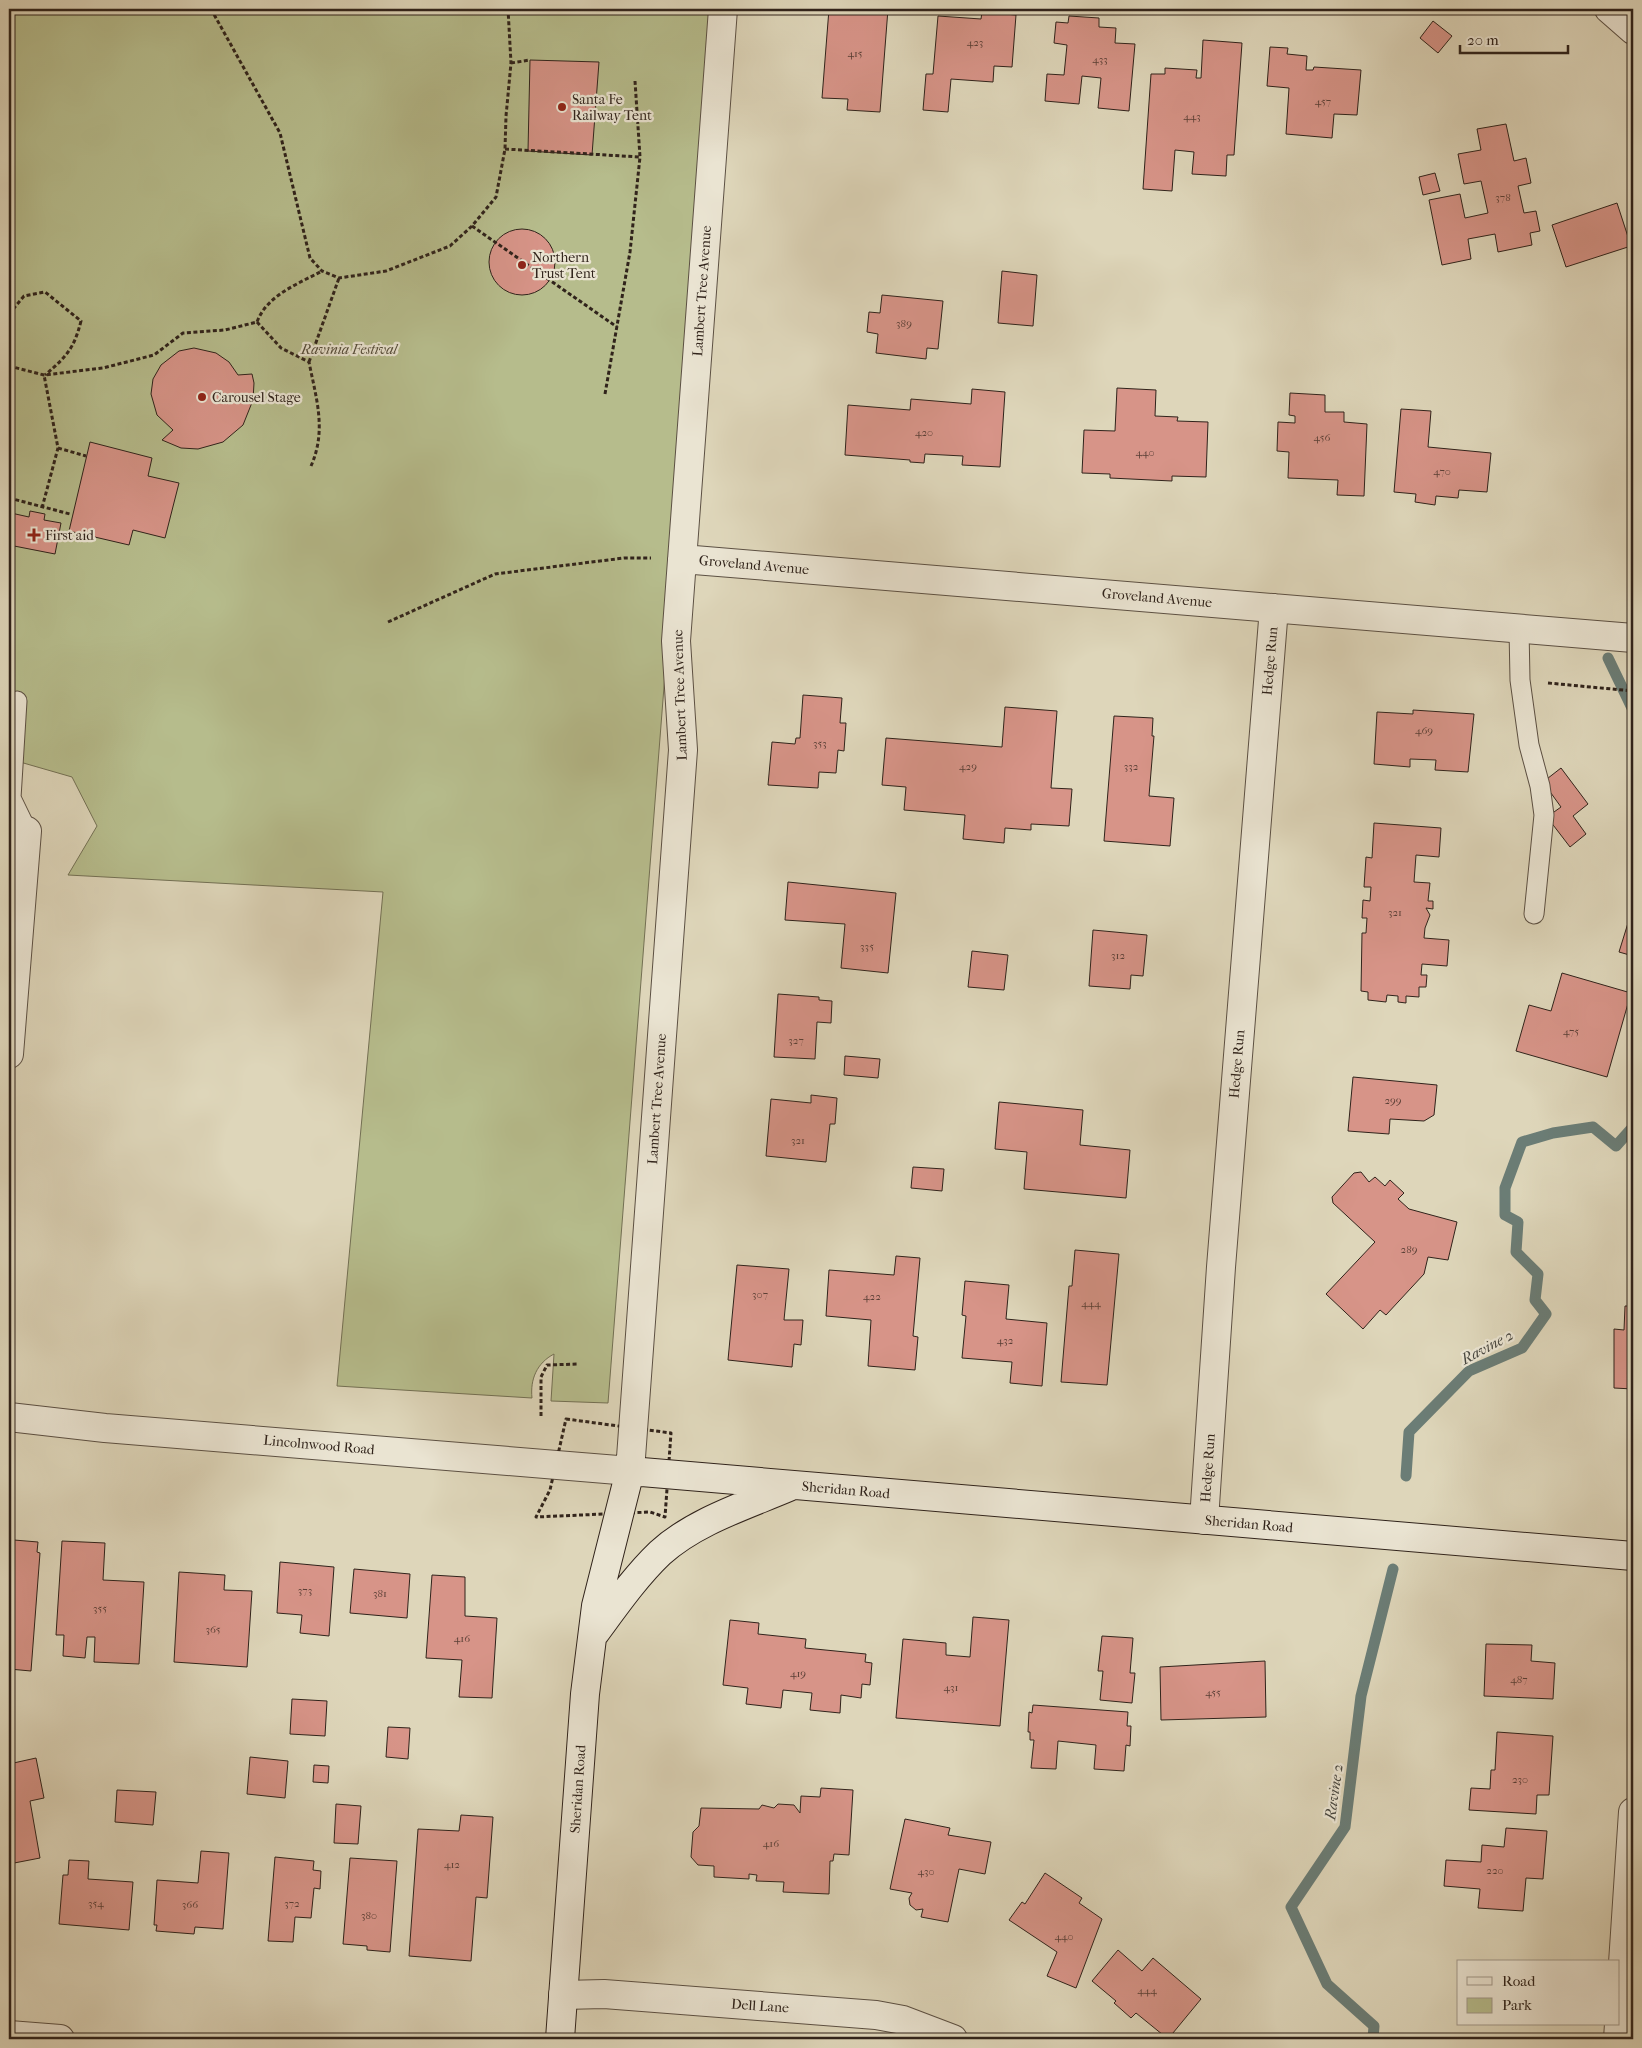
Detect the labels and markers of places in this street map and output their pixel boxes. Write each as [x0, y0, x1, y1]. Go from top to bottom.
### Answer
place label: Santa Fe Railway Tent [572, 91, 652, 124]
marker: Santa Fe Railway Tent [556, 101, 568, 113]
place label: Northern Trust Tent [532, 249, 596, 282]
marker: Northern Trust Tent [516, 259, 528, 271]
place label: Carousel Stage [212, 389, 301, 406]
marker: Carousel Stage [196, 391, 208, 403]
place label: First aid [45, 527, 94, 544]
marker: First aid [27, 528, 41, 542]

